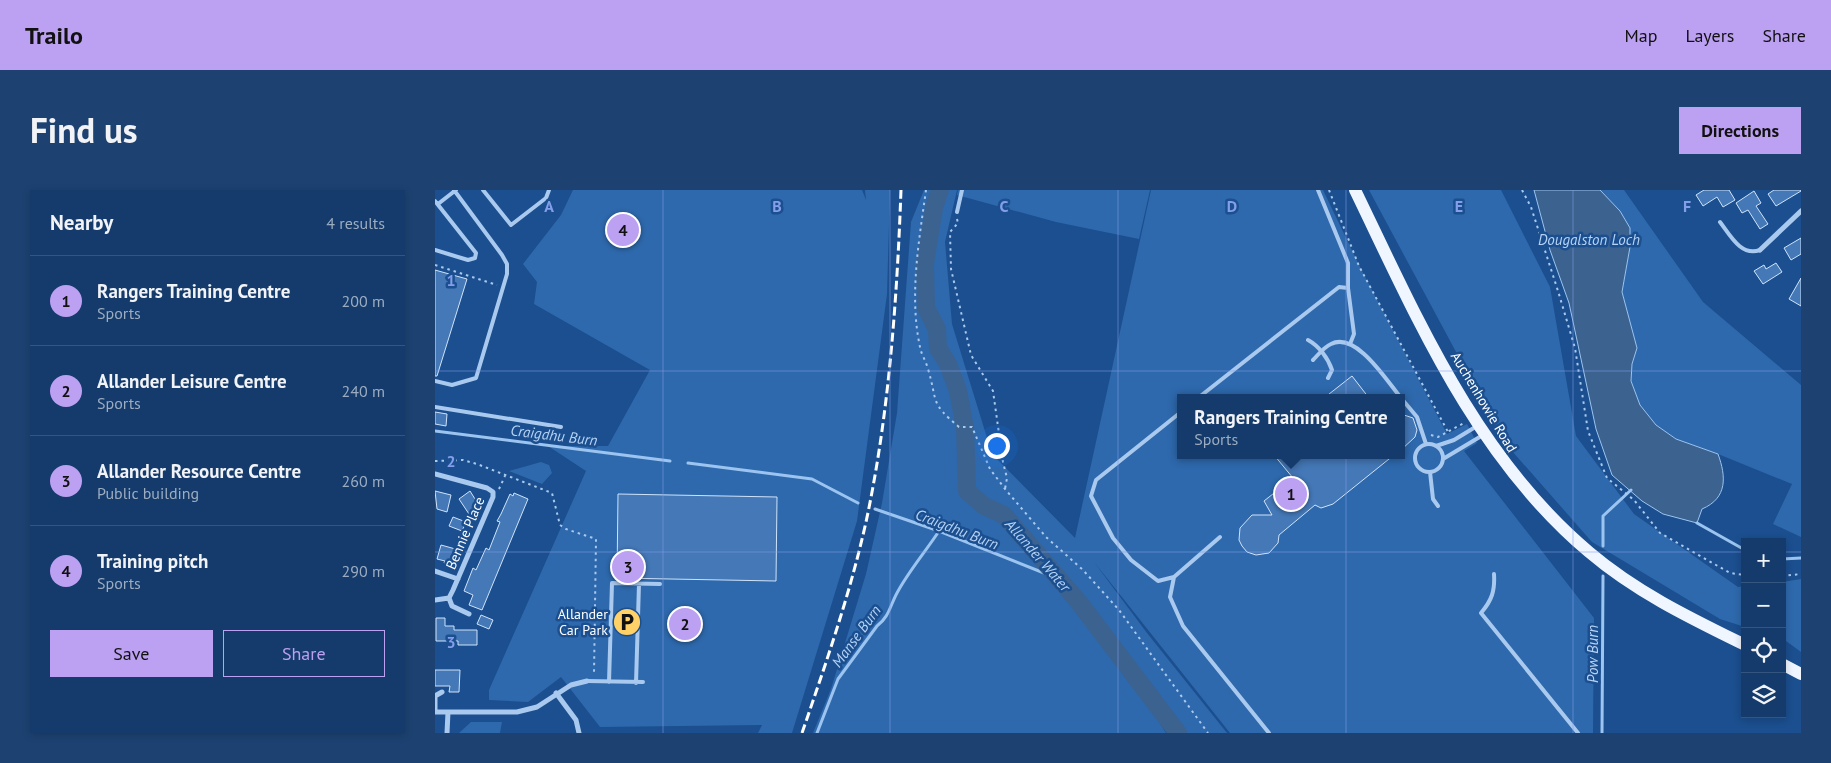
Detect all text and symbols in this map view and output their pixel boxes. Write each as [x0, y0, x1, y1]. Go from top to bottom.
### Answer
text: Trailo [25, 20, 83, 51]
text: Map [1625, 24, 1657, 47]
text: Layers [1685, 24, 1734, 47]
text: Share [1762, 24, 1806, 47]
text: Find us [30, 107, 138, 153]
button: Directions [1679, 107, 1801, 154]
text: A [544, 196, 554, 216]
text: B [772, 196, 782, 216]
text: C [1000, 196, 1009, 216]
text: D [1227, 196, 1237, 216]
text: E [1455, 196, 1463, 216]
text: F [1683, 196, 1691, 216]
text: Nearby [50, 209, 113, 236]
pin: 4 [607, 211, 639, 249]
text: 4 results [326, 213, 385, 233]
water label: Dougalston Loch [1538, 230, 1640, 249]
text: 1 [446, 270, 456, 290]
text: Rangers Training Centre [97, 279, 290, 303]
text: 1 [61, 291, 71, 311]
text: 200 m [342, 291, 385, 311]
text: Sports [97, 303, 141, 323]
street label: Auchenhowie Road [1447, 348, 1521, 456]
text: Allander Leisure Centre [97, 369, 287, 393]
text: 2 [61, 381, 71, 401]
text: 240 m [342, 381, 385, 401]
text: Sports [97, 393, 141, 413]
popup [1177, 394, 1405, 459]
text: Rangers Training Centre [1194, 405, 1388, 429]
water label: Craigdhu Burn [509, 420, 599, 450]
text: Sports [1194, 429, 1238, 449]
your location [984, 433, 1010, 459]
text: 2 [446, 451, 456, 471]
text: Allander Resource Centre [97, 459, 301, 483]
text: 3 [61, 471, 71, 491]
text: 260 m [342, 471, 385, 491]
pin: 1 [1275, 475, 1307, 513]
text: Public building [97, 483, 199, 503]
street label: Bennie Place [442, 494, 488, 572]
water label: Craigdhu Burn [913, 504, 1001, 554]
water label: Allander Water [1001, 514, 1075, 596]
map controls [1741, 538, 1786, 718]
button: + [1741, 538, 1786, 583]
pin: 3 [612, 548, 644, 586]
text: Training pitch [97, 549, 208, 573]
text: 4 [61, 561, 71, 581]
text: 290 m [342, 561, 385, 581]
text: Sports [97, 573, 141, 593]
button: − [1741, 583, 1786, 628]
water label: Manse Burn [827, 601, 885, 671]
place label: Allander Car Park [558, 605, 608, 639]
pin: 2 [669, 605, 701, 643]
parking icon: Allander Car Park [612, 607, 642, 637]
water label: Pow Burn [1583, 625, 1602, 683]
button: locate [1741, 628, 1786, 673]
button: Save [50, 630, 213, 677]
button: Share [223, 630, 385, 677]
text: 3 [446, 632, 456, 652]
button: layers [1741, 673, 1786, 718]

